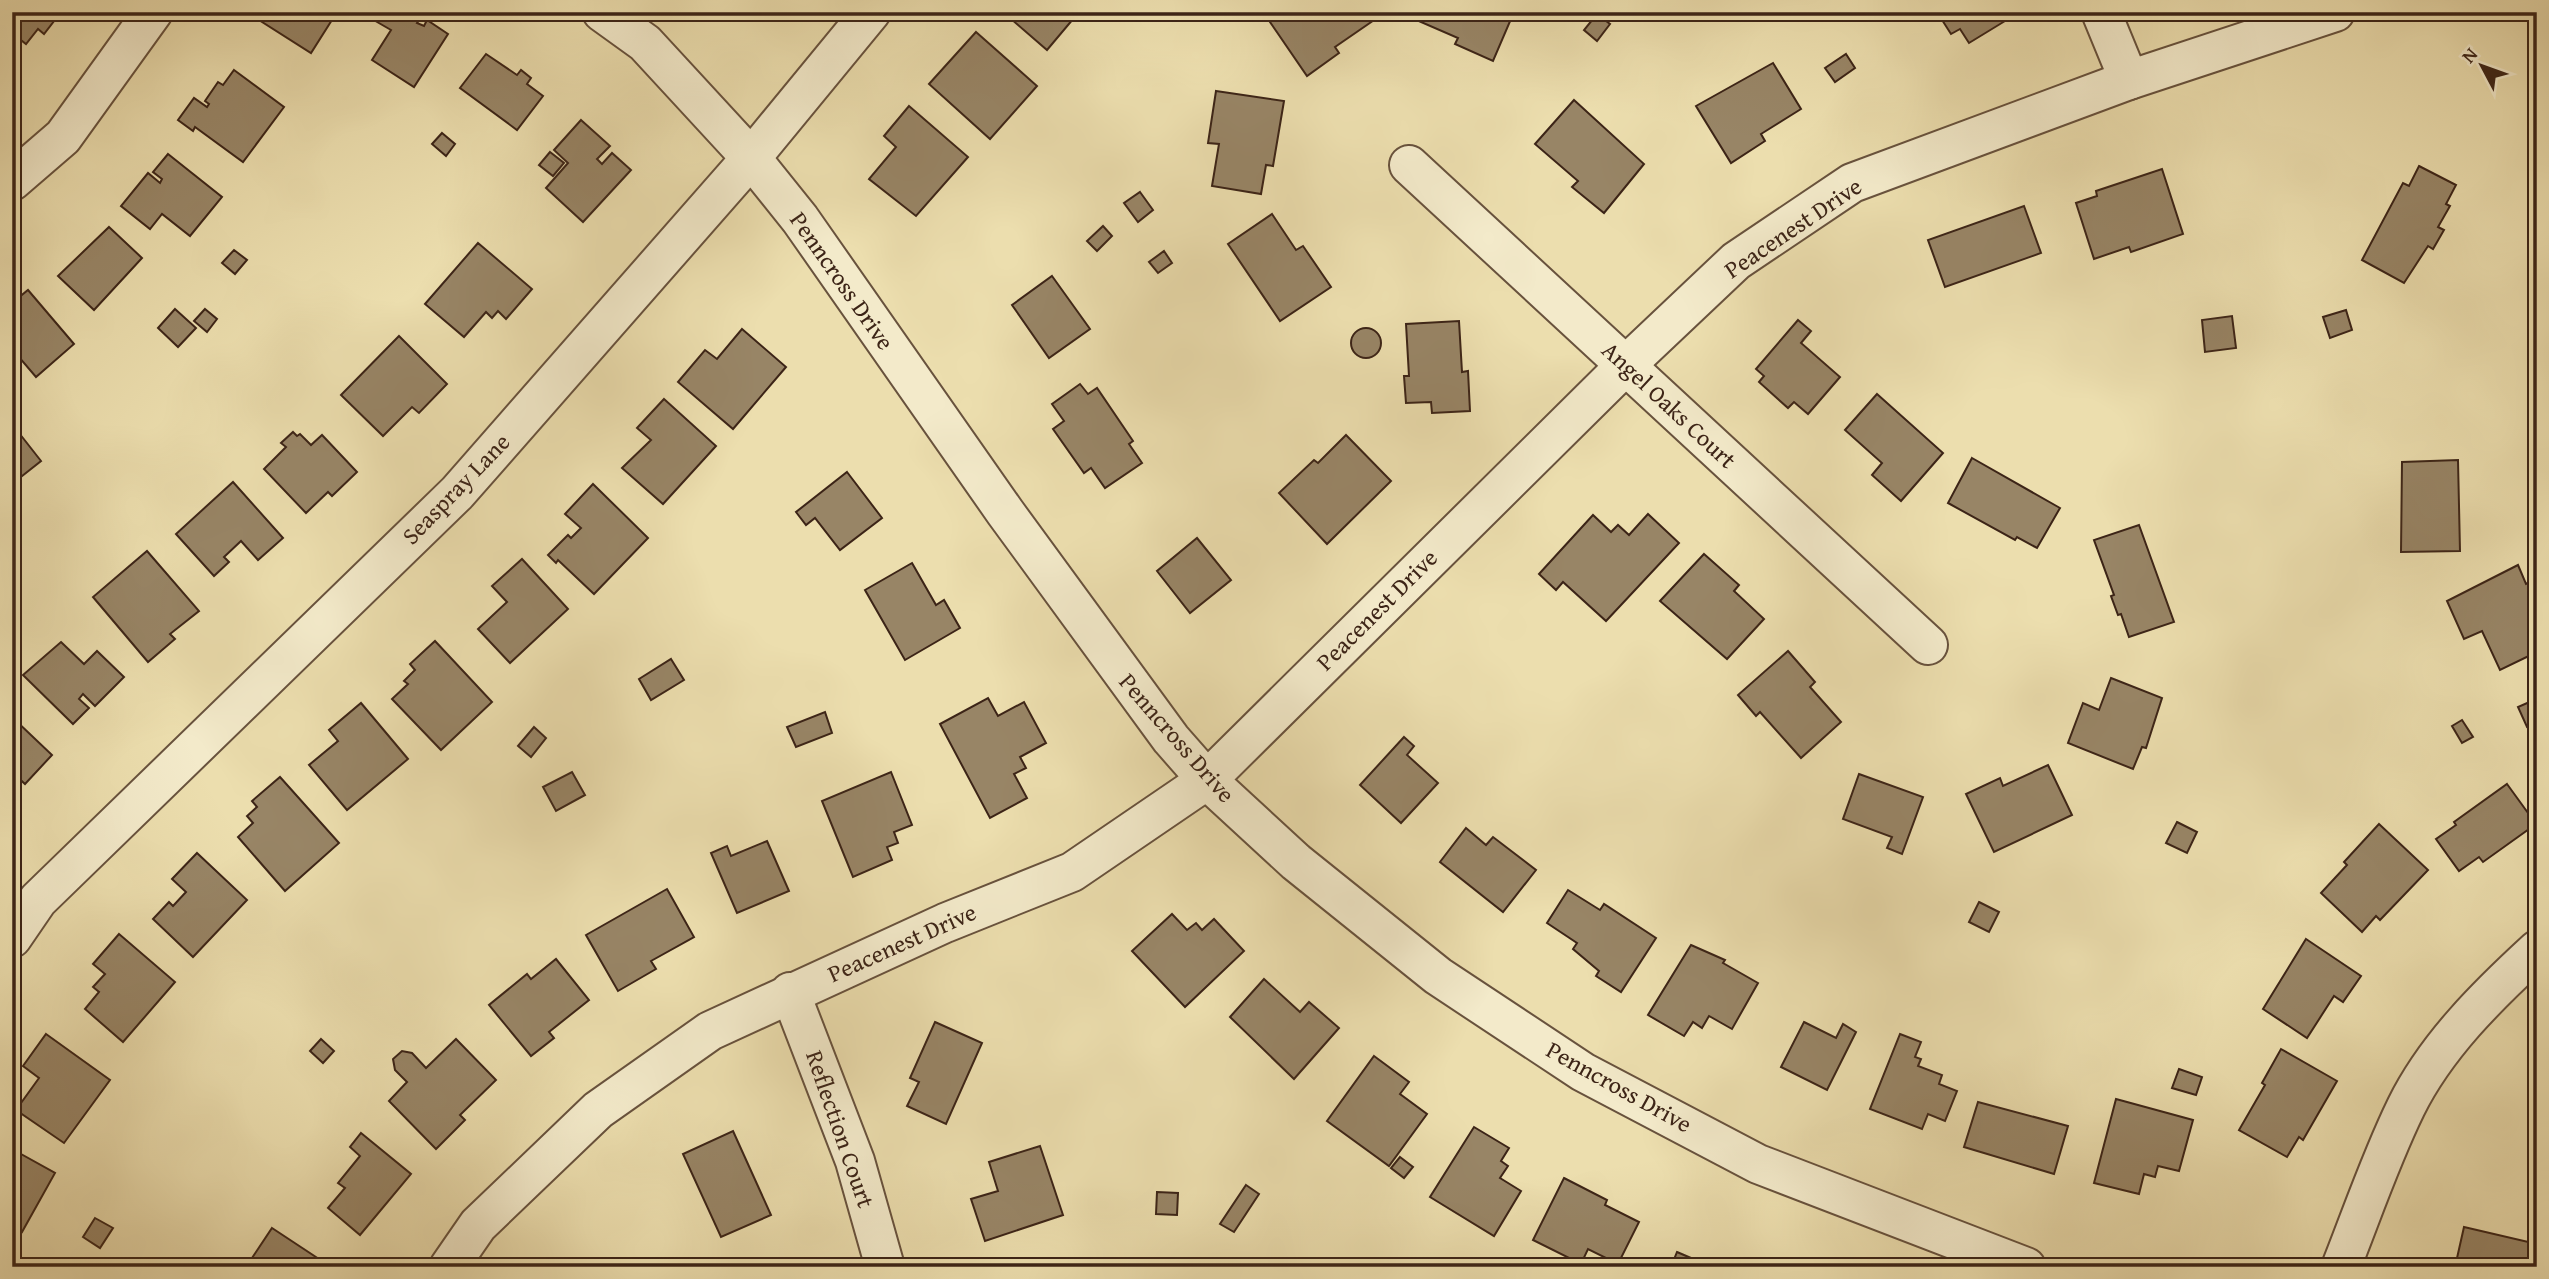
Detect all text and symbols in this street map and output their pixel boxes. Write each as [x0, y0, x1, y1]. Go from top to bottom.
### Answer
north arrow [2448, 32, 2518, 102]
text: N [2454, 41, 2484, 69]
street label: Peacenest Drive [1717, 169, 1869, 287]
street label: Penncross Drive [782, 204, 903, 357]
street label: Angel Oaks Court [1594, 333, 1745, 477]
street label: Seaspray Lane [393, 425, 518, 552]
street label: Peacenest Drive [1308, 541, 1445, 678]
street label: Penncross Drive [1111, 665, 1244, 810]
street label: Peacenest Drive [822, 894, 982, 991]
street label: Penncross Drive [1540, 1032, 1698, 1141]
street label: Reflection Court [797, 1045, 884, 1213]

